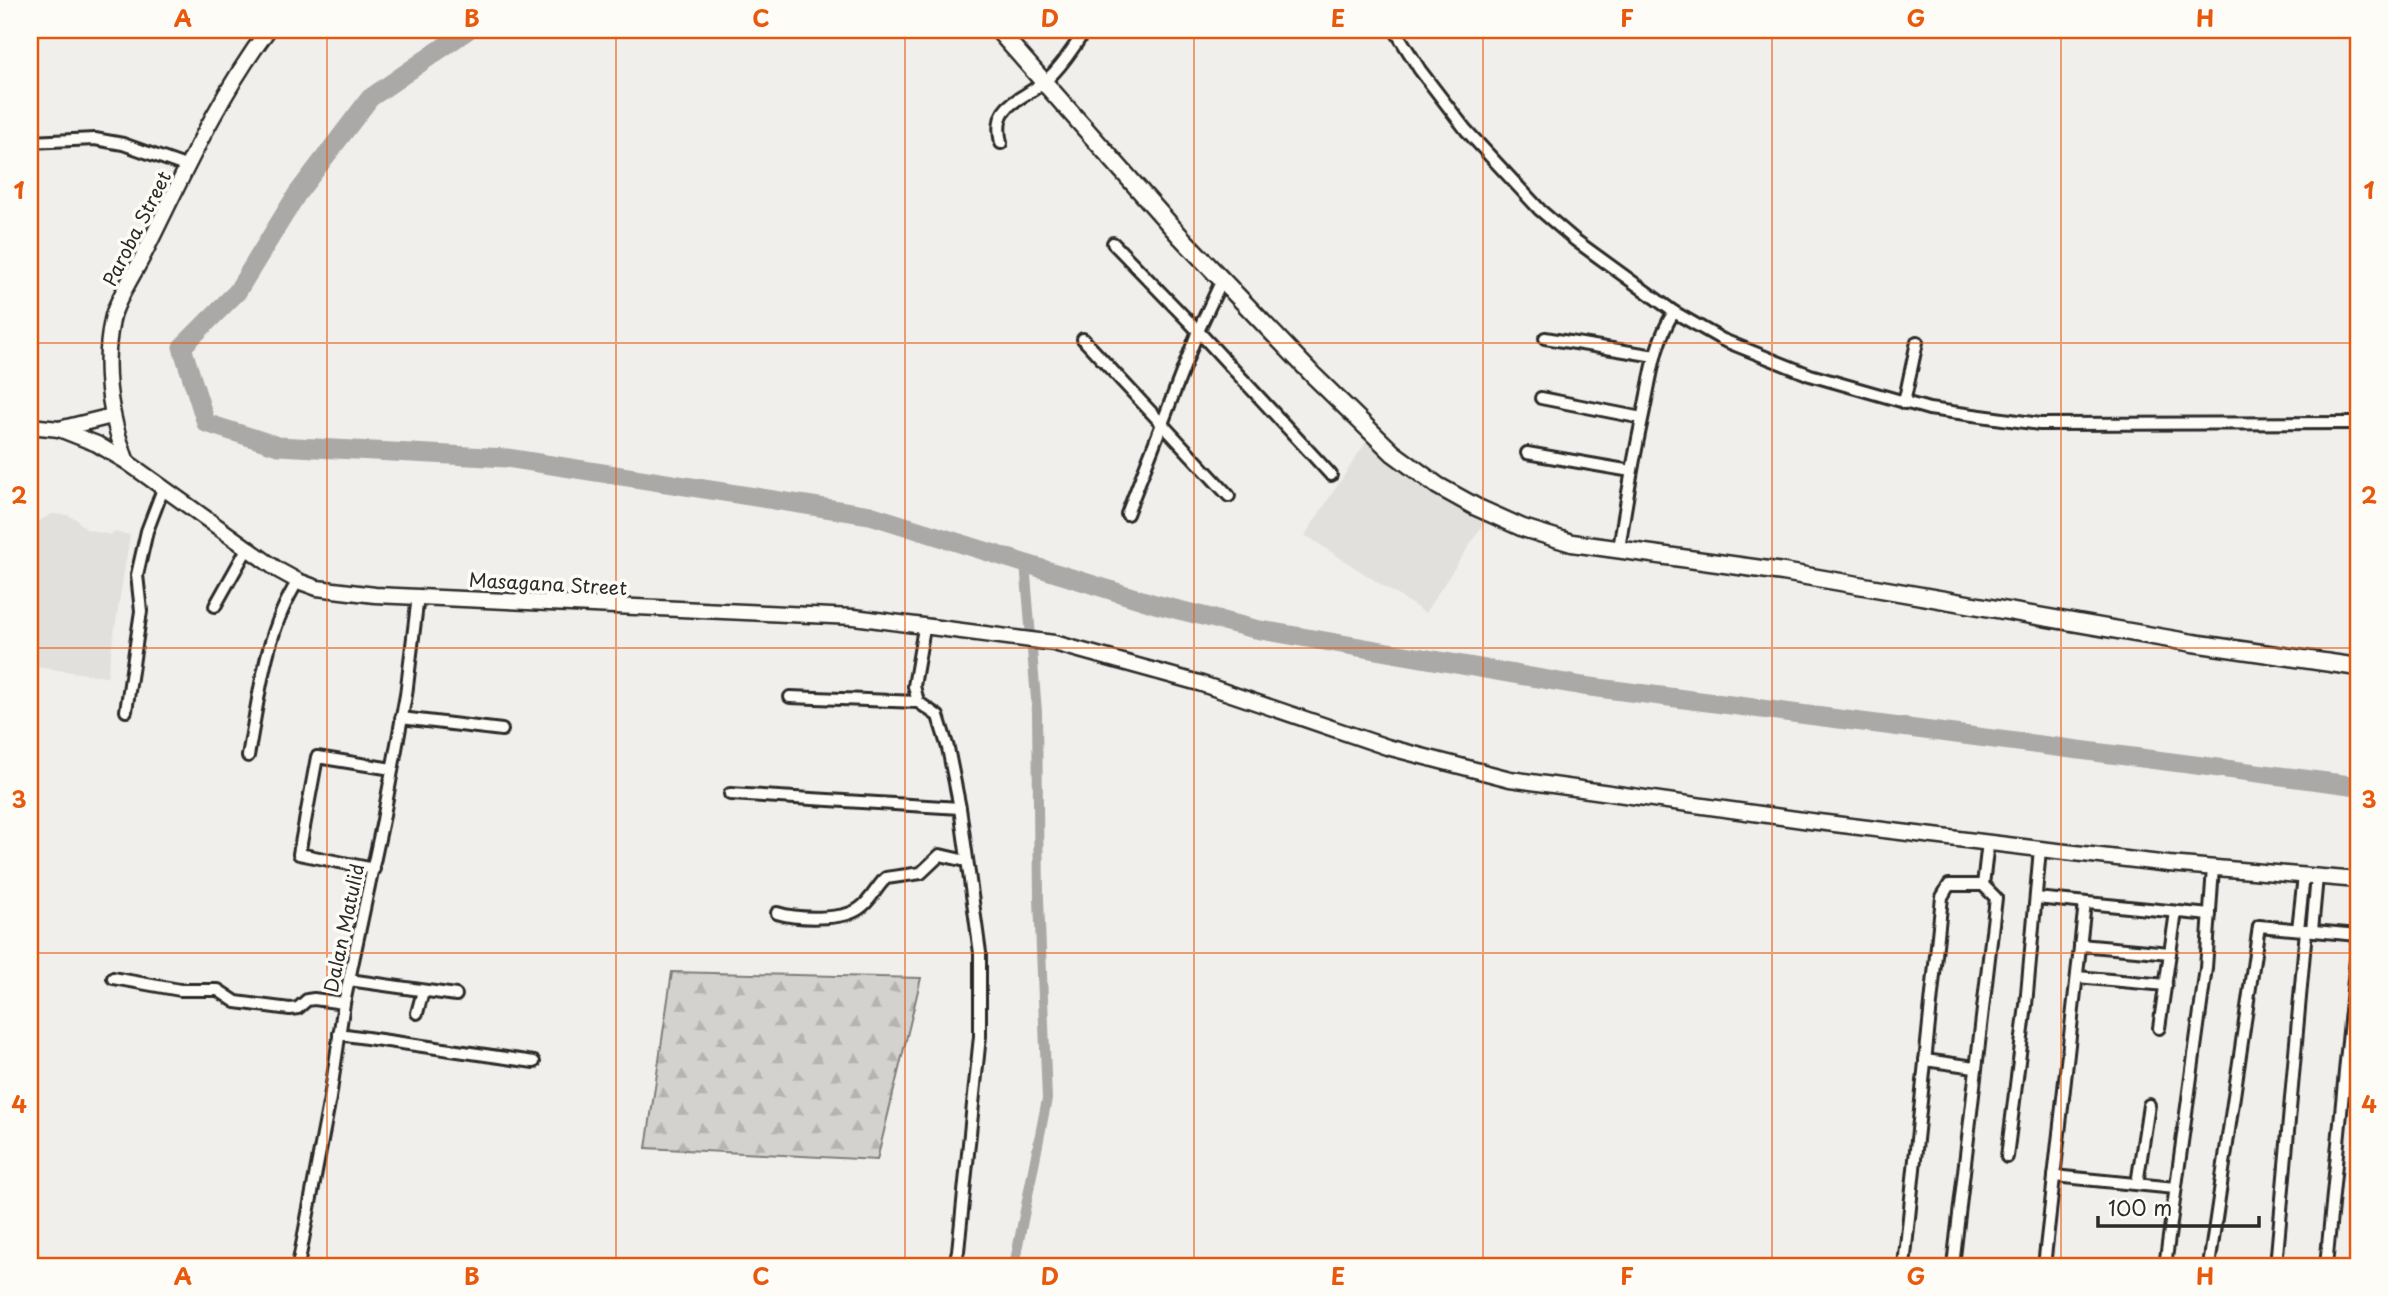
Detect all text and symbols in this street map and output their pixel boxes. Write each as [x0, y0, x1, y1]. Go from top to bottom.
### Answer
text: A [174, 0, 192, 35]
text: B [464, 0, 480, 35]
text: C [752, 0, 770, 35]
text: D [1041, 0, 1059, 35]
text: E [1331, 0, 1345, 35]
text: F [1620, 0, 1634, 35]
text: G [1907, 0, 1925, 35]
text: H [2196, 0, 2214, 35]
street label: Paroba Street [95, 165, 177, 290]
text: 1 [14, 172, 25, 207]
text: 1 [2364, 172, 2375, 207]
text: 2 [11, 477, 27, 512]
text: 2 [2361, 477, 2377, 512]
street label: Masagana Street [468, 565, 628, 601]
text: 3 [11, 781, 27, 816]
text: 3 [2361, 781, 2377, 816]
street label: Dalan Matulid [316, 861, 370, 995]
text: 4 [11, 1086, 27, 1121]
text: 4 [2361, 1086, 2377, 1121]
scale bar [2098, 1184, 2258, 1228]
text: 100 m [2108, 1191, 2172, 1223]
text: A [174, 1258, 192, 1293]
text: B [464, 1258, 480, 1293]
text: C [752, 1258, 770, 1293]
text: D [1041, 1258, 1059, 1293]
text: E [1331, 1258, 1345, 1293]
text: F [1620, 1258, 1634, 1293]
text: G [1907, 1258, 1925, 1293]
text: H [2196, 1258, 2214, 1293]

